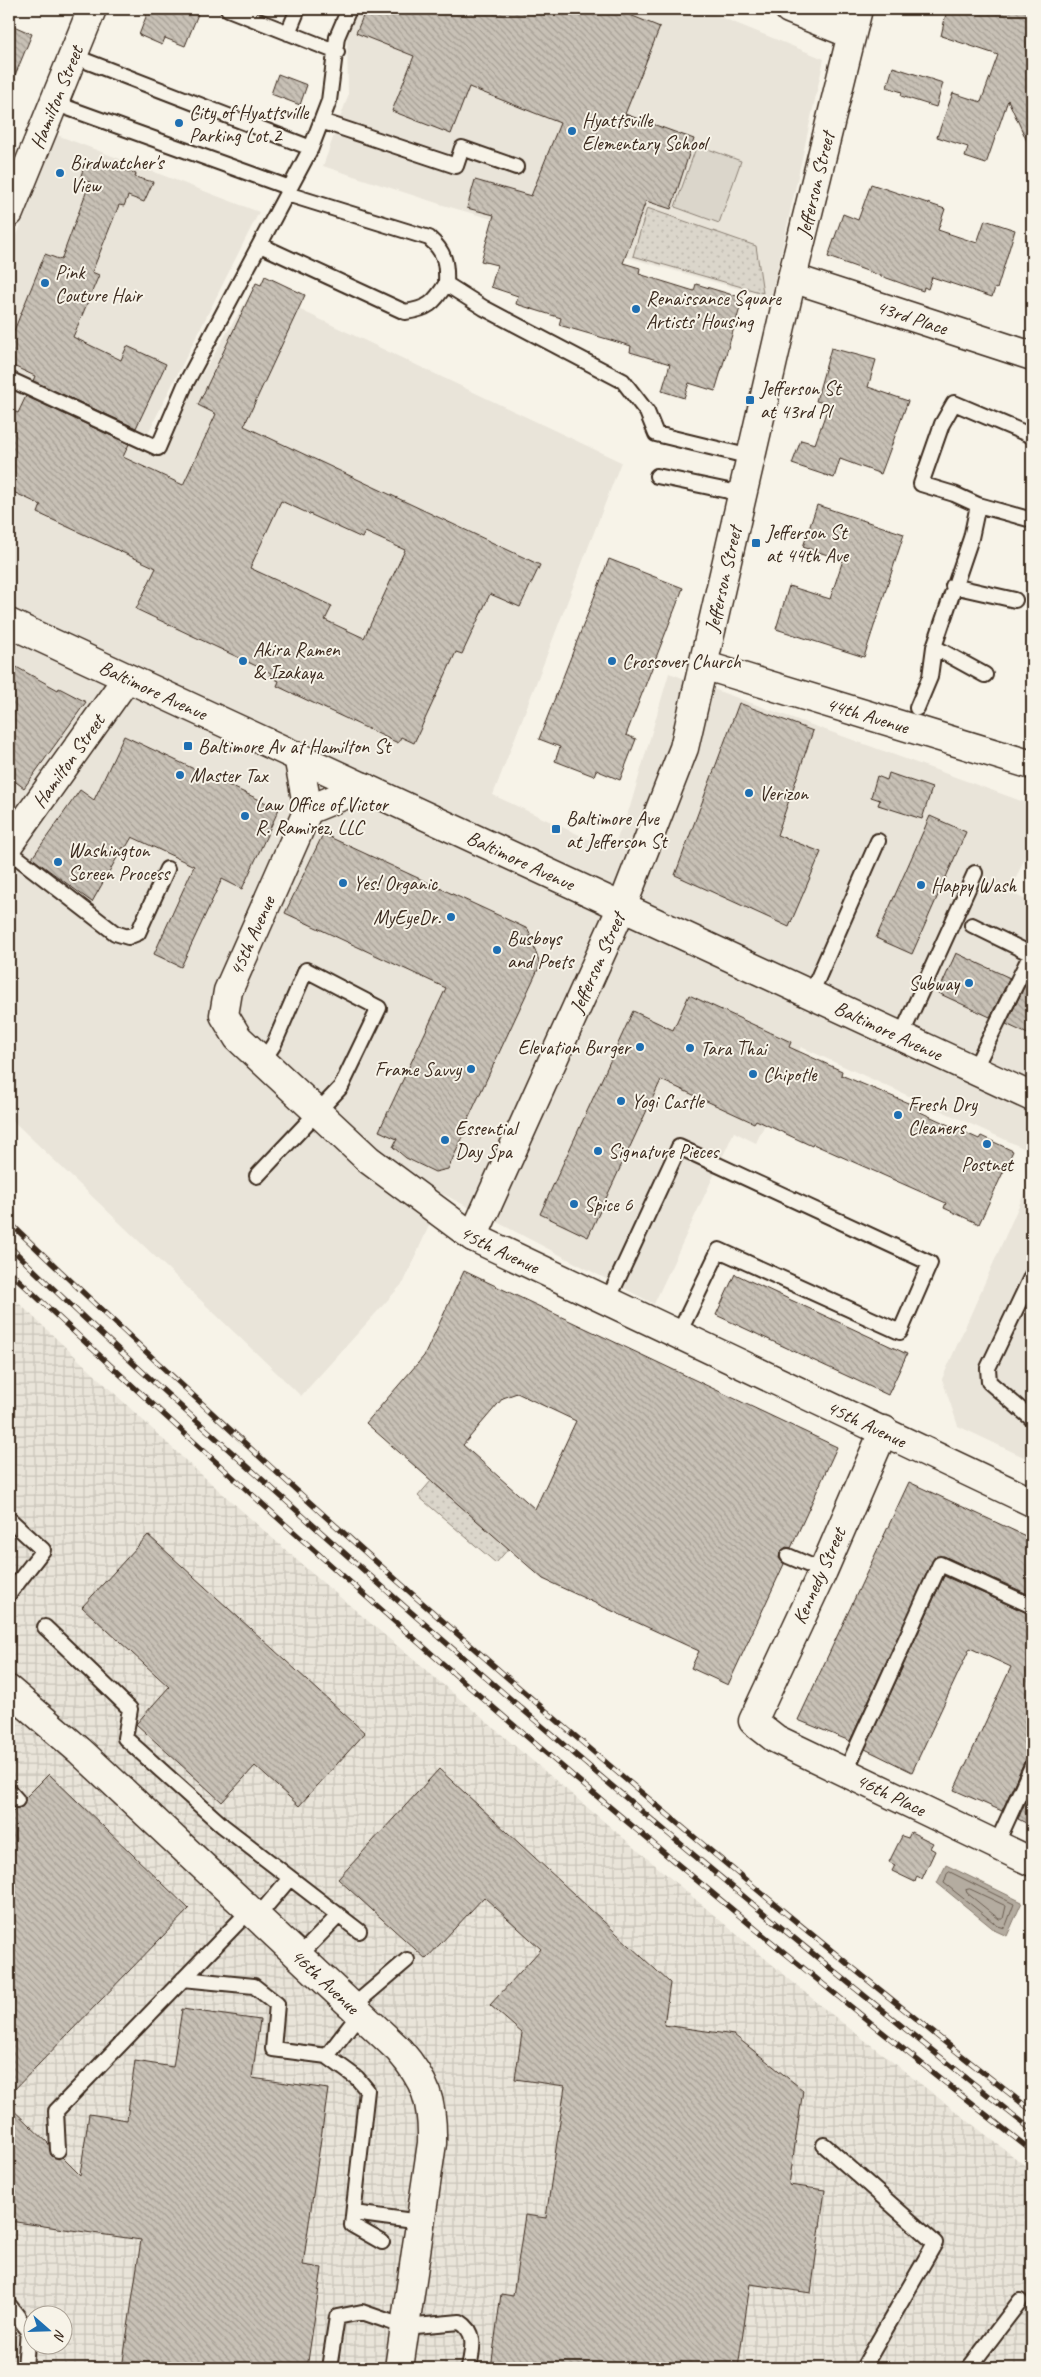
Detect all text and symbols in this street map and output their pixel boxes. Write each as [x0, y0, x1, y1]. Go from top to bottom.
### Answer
street label: Hamilton Street [24, 40, 89, 152]
place label: City of Hyattsville Parking Lot 2 [189, 100, 310, 148]
place label: Hyattsville Elementary School [582, 108, 710, 156]
marker: City of Hyattsville Parking Lot 2 [173, 117, 185, 129]
marker: Hyattsville Elementary School [566, 125, 578, 137]
street label: Jefferson Street [790, 126, 841, 241]
place label: Birdwatcher's View [70, 150, 166, 198]
marker: Birdwatcher's View [54, 167, 66, 179]
place label: Pink Couture Hair [55, 260, 143, 308]
marker: Pink Couture Hair [39, 277, 51, 289]
place label: Renaissance Square Artists’ Housing [646, 286, 782, 334]
street label: 43rd Place [873, 294, 952, 341]
marker: Renaissance Square Artists’ Housing [630, 303, 642, 315]
place label: Jefferson St at 43rd Pl [759, 376, 843, 424]
marker: Jefferson St at 43rd Pl [744, 394, 756, 406]
place label: Jefferson St at 44th Ave [765, 520, 849, 568]
street label: Jefferson Street [698, 521, 748, 635]
marker: Jefferson St at 44th Ave [750, 537, 762, 549]
place label: Akira Ramen & Izakaya [253, 637, 341, 685]
place label: Crossover Church [622, 649, 742, 674]
street label: Baltimore Avenue [95, 654, 212, 726]
marker: Akira Ramen & Izakaya [237, 655, 249, 667]
marker: Crossover Church [606, 655, 618, 667]
street label: 44th Avenue [823, 691, 913, 740]
street label: Hamilton Street [26, 707, 111, 813]
place label: Baltimore Av at Hamilton St [198, 734, 393, 759]
marker: Baltimore Av at Hamilton St [182, 740, 194, 752]
place label: Master Tax [190, 763, 269, 788]
marker: Master Tax [174, 769, 186, 781]
place label: Verizon [759, 781, 809, 806]
marker: Verizon [743, 787, 755, 799]
place label: Law Office of Victor R. Ramirez, LLC [255, 792, 390, 840]
place label: Baltimore Ave at Jefferson St [566, 806, 669, 854]
marker: Law Office of Victor R. Ramirez, LLC [239, 810, 251, 822]
marker: Baltimore Ave at Jefferson St [550, 823, 562, 835]
street label: Baltimore Avenue [463, 824, 580, 896]
place label: Washington Screen Process [68, 838, 171, 886]
marker: Washington Screen Process [52, 856, 64, 868]
place label: Yes! Organic [353, 871, 438, 896]
place label: Happy Wash [931, 873, 1017, 898]
marker: Yes! Organic [337, 877, 349, 889]
marker: Happy Wash [915, 879, 927, 891]
street label: 45th Avenue [223, 891, 281, 980]
place label: MyEyeDr. [373, 905, 441, 930]
street label: Jefferson Street [563, 905, 632, 1018]
marker: MyEyeDr. [445, 911, 457, 923]
place label: Busboys and Poets [507, 926, 575, 974]
marker: Busboys and Poets [491, 944, 503, 956]
place label: Subway [909, 971, 961, 996]
marker: Subway [963, 977, 975, 989]
street label: Baltimore Avenue [830, 995, 947, 1067]
place label: Elevation Burger [518, 1035, 632, 1060]
place label: Tara Thai [700, 1036, 769, 1061]
marker: Elevation Burger [634, 1041, 646, 1053]
marker: Tara Thai [684, 1042, 696, 1054]
place label: Frame Savvy [375, 1057, 462, 1082]
place label: Chipotle [763, 1062, 818, 1087]
marker: Frame Savvy [465, 1063, 477, 1075]
marker: Chipotle [747, 1068, 759, 1080]
place label: Yogi Castle [631, 1089, 705, 1114]
place label: Fresh Dry Cleaners [908, 1092, 978, 1140]
marker: Yogi Castle [615, 1095, 627, 1107]
marker: Fresh Dry Cleaners [892, 1109, 904, 1121]
place label: Essential Day Spa [455, 1116, 520, 1164]
marker: Essential Day Spa [439, 1134, 451, 1146]
marker: Postnet [981, 1138, 993, 1150]
place label: Signature Pieces [608, 1139, 721, 1164]
marker: Signature Pieces [592, 1145, 604, 1157]
place label: Postnet [961, 1152, 1015, 1177]
place label: Spice 6 [584, 1192, 633, 1217]
marker: Spice 6 [568, 1198, 580, 1210]
street label: 45th Avenue [455, 1219, 545, 1280]
street label: 45th Avenue [823, 1394, 911, 1454]
street label: Kennedy Street [787, 1522, 852, 1628]
street label: 46th Place [852, 1767, 931, 1822]
street label: 46th Avenue [286, 1943, 366, 2020]
north arrow [22, 2304, 72, 2354]
text: N [49, 2327, 69, 2343]

